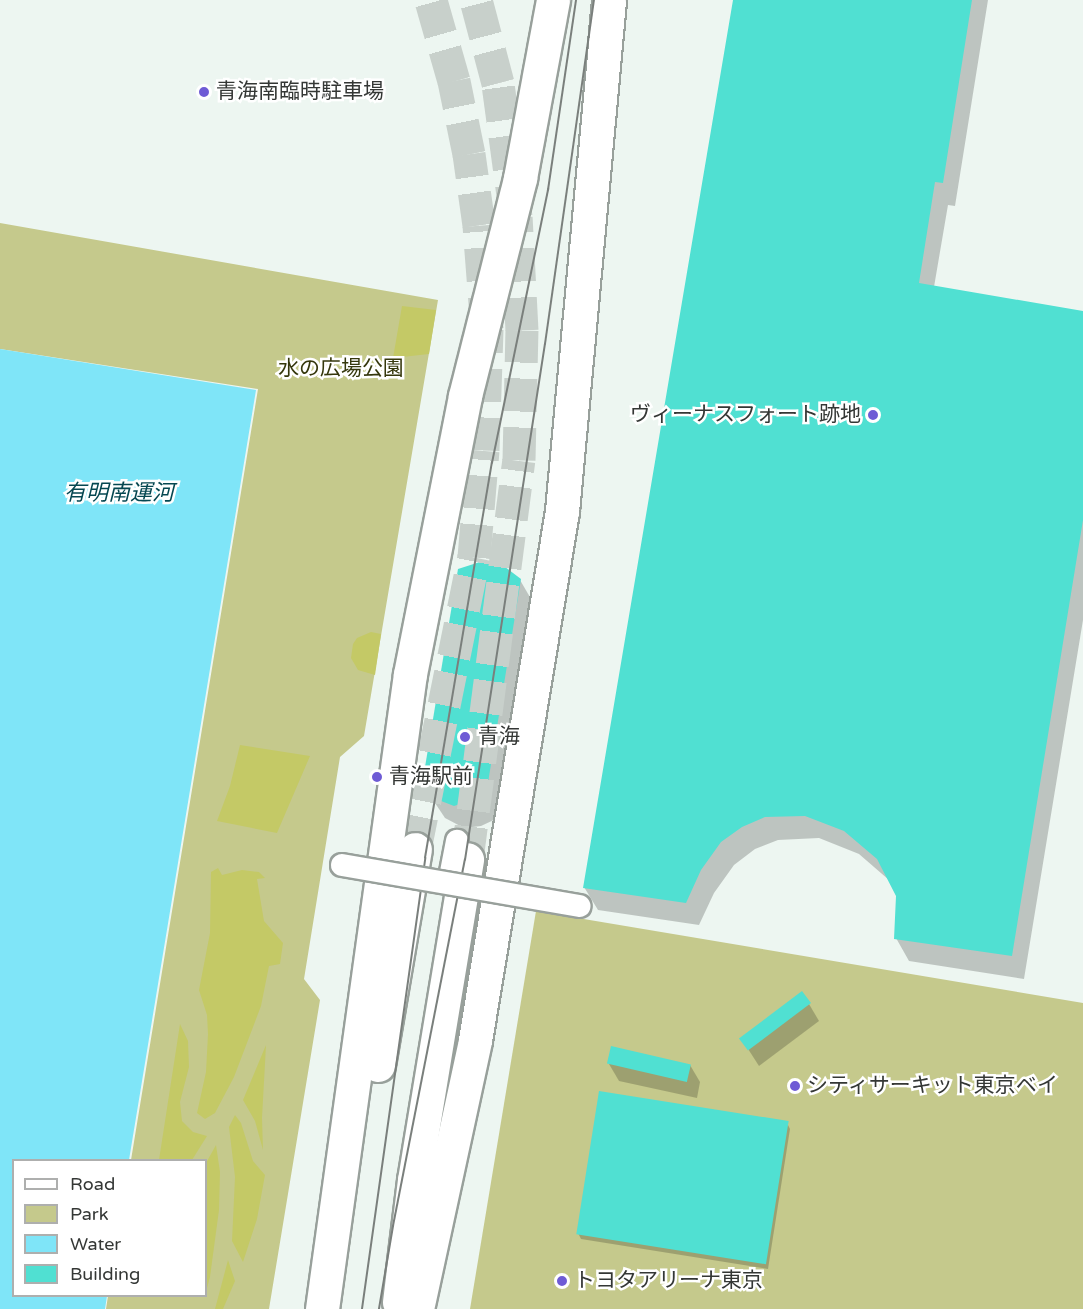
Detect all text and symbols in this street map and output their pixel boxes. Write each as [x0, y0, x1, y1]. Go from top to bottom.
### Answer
place label: 青海南臨時駐車場 [216, 79, 384, 105]
marker: 青海南臨時駐車場 [197, 85, 211, 99]
park label: 水の広場公園 [278, 356, 404, 382]
place label: ヴィーナスフォート跡地 [630, 402, 861, 428]
marker: ヴィーナスフォート跡地 [866, 408, 880, 422]
water label: 有明南運河 [64, 481, 174, 507]
place label: 青海 [478, 724, 520, 750]
marker: 青海 [456, 728, 474, 746]
place label: 青海駅前 [389, 764, 473, 790]
marker: 青海駅前 [370, 770, 384, 784]
place label: シティサーキット東京ベイ [807, 1073, 1059, 1099]
marker: シティサーキット東京ベイ [788, 1079, 802, 1093]
legend [12, 1159, 207, 1297]
text: Road [70, 1173, 115, 1195]
text: Park [70, 1203, 108, 1225]
text: Water [70, 1233, 121, 1255]
text: Building [70, 1263, 140, 1285]
place label: トヨタアリーナ東京 [574, 1268, 763, 1294]
marker: トヨタアリーナ東京 [555, 1274, 569, 1288]

